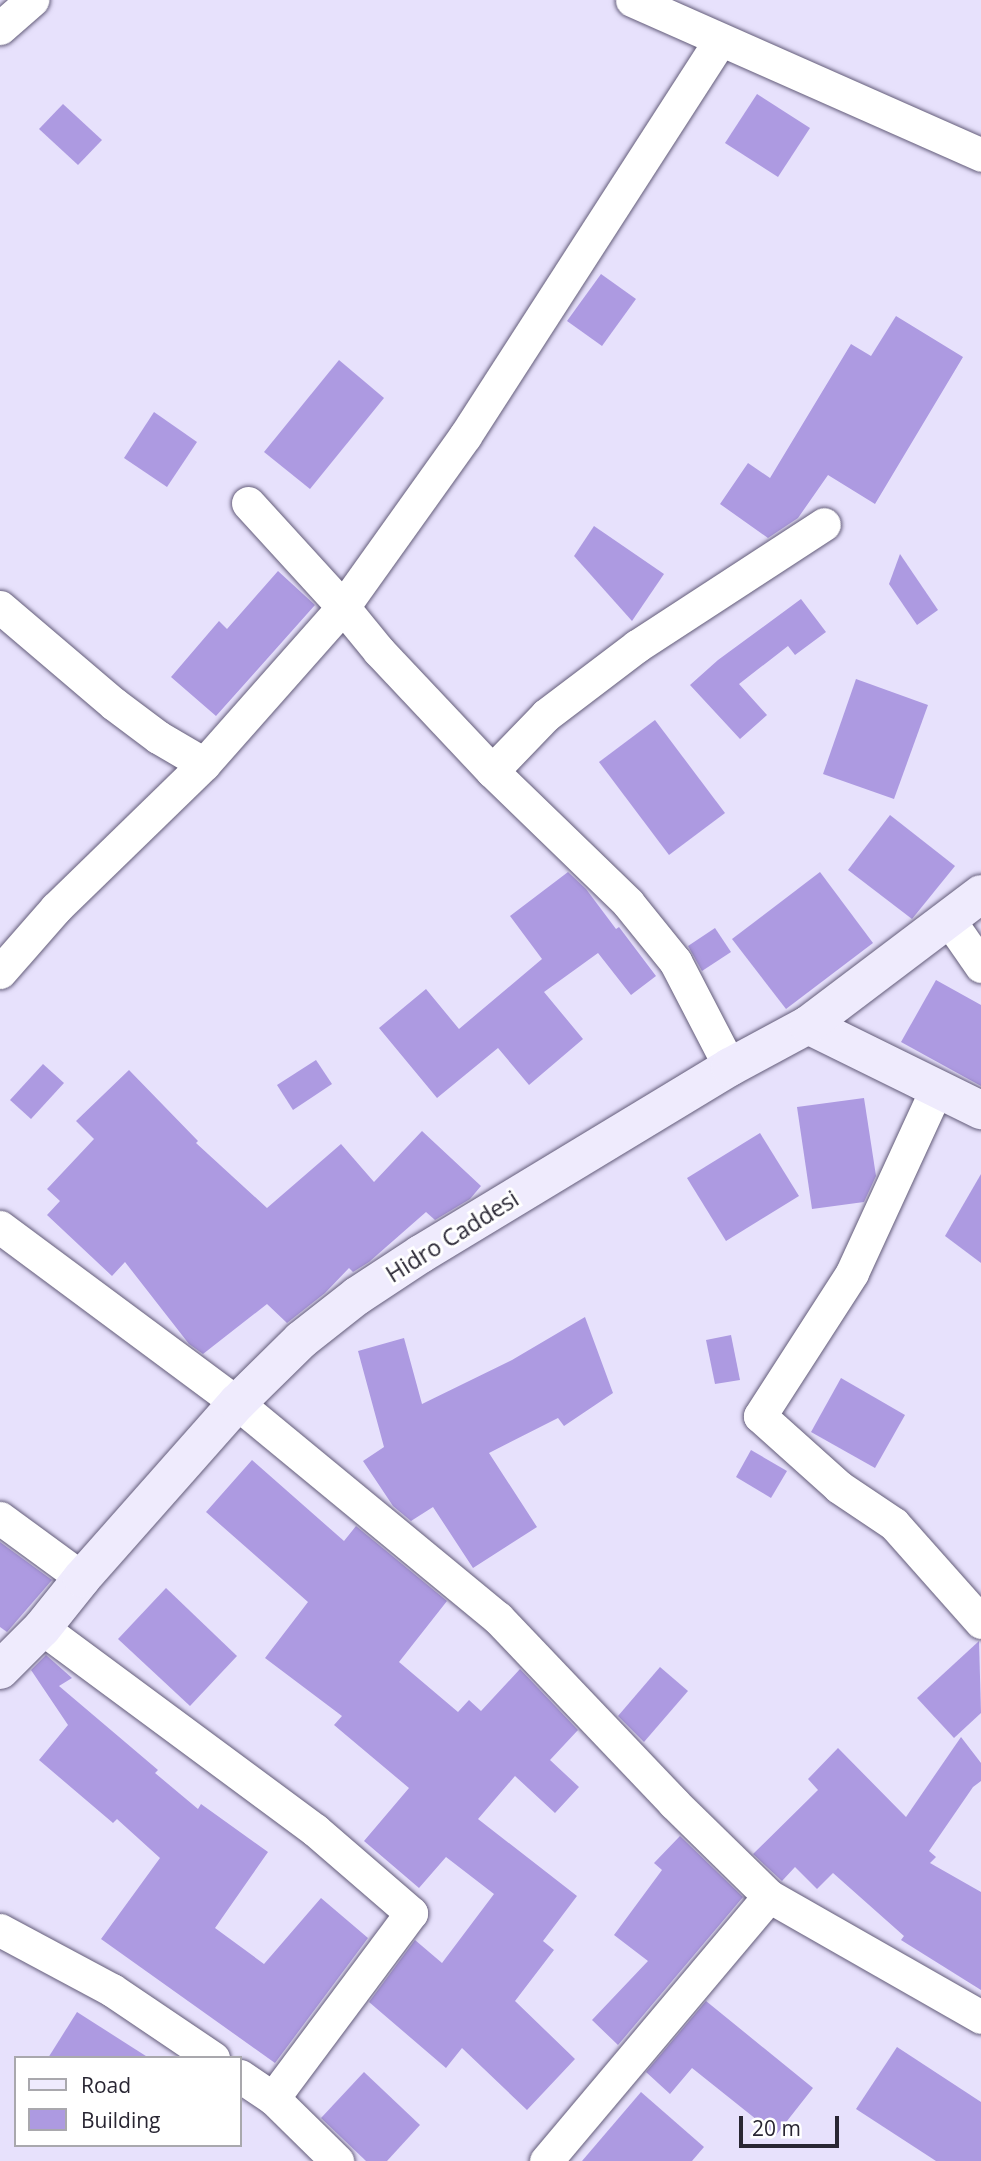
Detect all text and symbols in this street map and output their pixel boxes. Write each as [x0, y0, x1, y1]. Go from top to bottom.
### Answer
street label: Hidro Caddesi [381, 1184, 523, 1288]
legend [14, 2056, 242, 2147]
text: Road [81, 2071, 131, 2099]
scale bar [743, 2102, 843, 2146]
text: Building [81, 2106, 160, 2134]
text: 20 m [752, 2114, 801, 2142]

